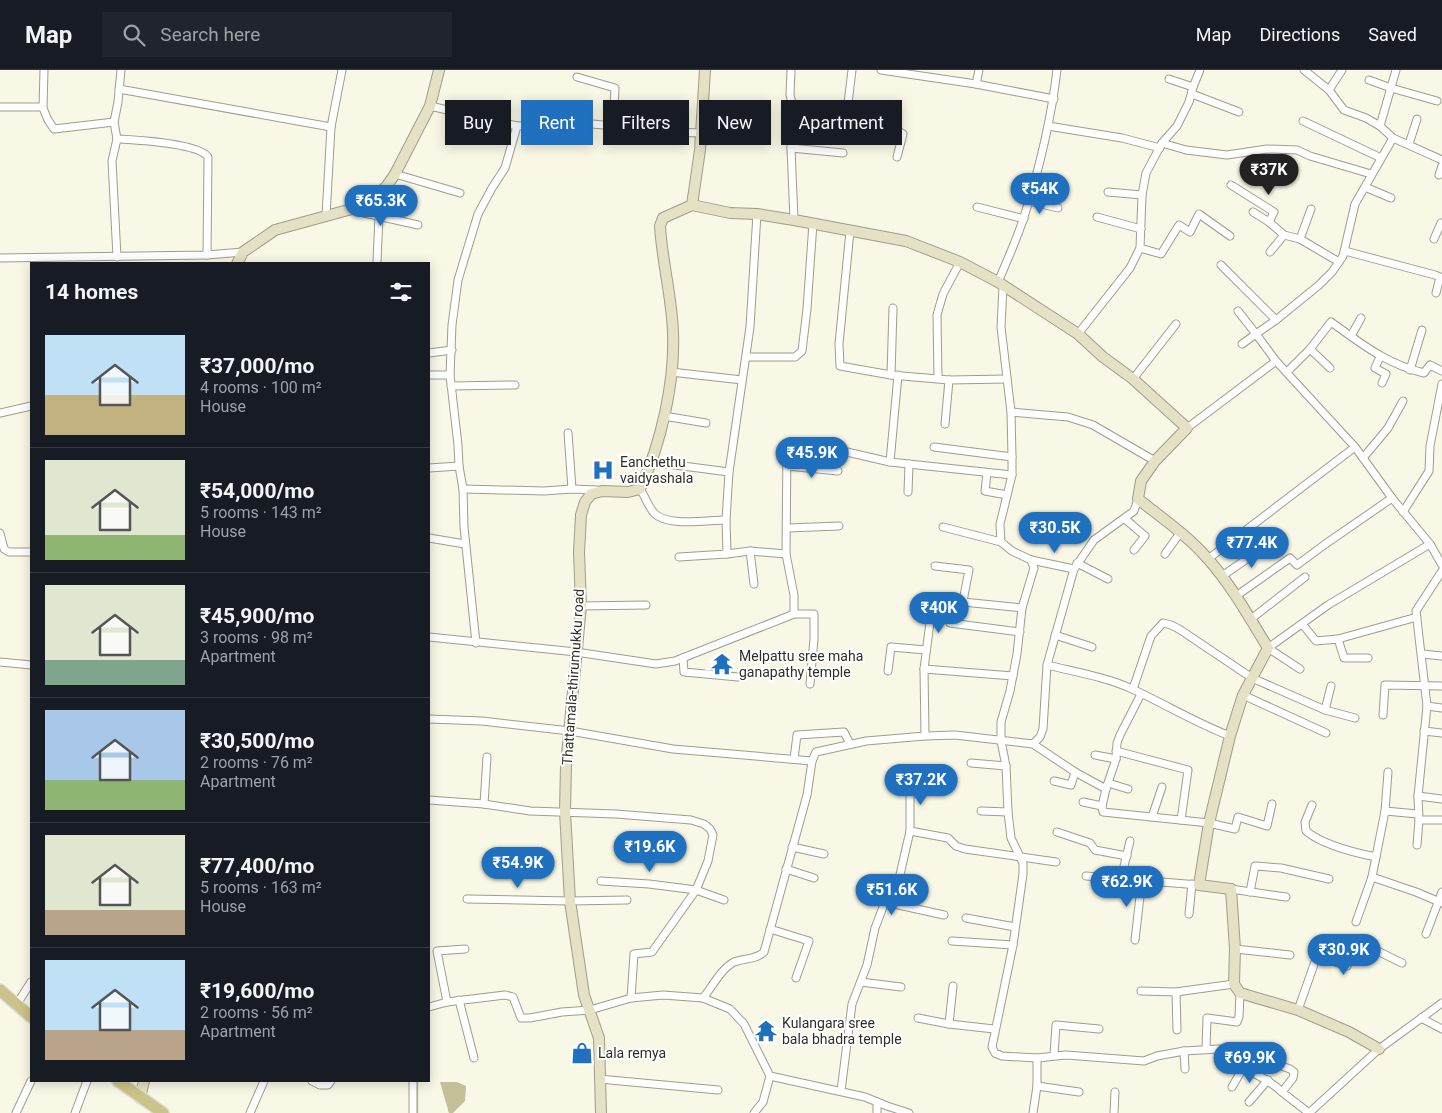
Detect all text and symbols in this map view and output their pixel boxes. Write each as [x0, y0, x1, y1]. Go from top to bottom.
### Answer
search box [102, 12, 452, 57]
text: Map [25, 21, 72, 49]
icon: search [120, 21, 148, 49]
text: Search here [160, 23, 260, 46]
text: Map [1196, 24, 1231, 45]
text: Directions [1259, 24, 1340, 45]
text: Saved [1368, 24, 1417, 45]
chip: Buy [445, 100, 511, 145]
chip: Rent [521, 100, 593, 145]
chip: Filters [603, 100, 689, 145]
chip: New [699, 100, 771, 145]
chip: Apartment [781, 100, 902, 145]
pin: ₹37K [1239, 154, 1299, 196]
text: ₹37K [1251, 160, 1287, 179]
pin: ₹54K [1010, 172, 1070, 215]
text: ₹54K [1022, 179, 1058, 198]
pin: ₹65.3K [340, 184, 422, 227]
text: ₹65.3K [356, 191, 406, 210]
icon: filters [387, 278, 415, 306]
text: 14 homes [45, 280, 138, 304]
text: ₹37,000/mo [200, 354, 314, 378]
icon: home [85, 355, 145, 415]
text: 4 rooms · 100 m² [200, 378, 322, 397]
text: House [200, 397, 246, 416]
pin: ₹45.9K [771, 436, 853, 479]
text: ₹45.9K [787, 443, 837, 462]
place label: Eanchethu vaidyashala [620, 454, 693, 486]
hospital icon: Eanchethu vaidyashala [590, 457, 616, 483]
text: ₹54,000/mo [200, 479, 314, 503]
icon: home [85, 480, 145, 540]
text: 5 rooms · 143 m² [200, 503, 322, 522]
pin: ₹30.5K [1014, 512, 1096, 554]
text: ₹30.5K [1030, 518, 1080, 537]
text: House [200, 522, 246, 541]
pin: ₹77.4K [1211, 526, 1293, 569]
text: ₹77.4K [1227, 533, 1277, 552]
street label: Thattamala-thirumukku road [559, 588, 587, 766]
pin: ₹40K [909, 592, 969, 634]
text: ₹40K [921, 598, 957, 617]
text: ₹45,900/mo [200, 604, 314, 628]
icon: home [85, 605, 145, 665]
text: 3 rooms · 98 m² [200, 628, 313, 647]
text: Apartment [200, 647, 276, 666]
place label: Melpattu sree maha ganapathy temple [739, 648, 863, 680]
temple icon: Melpattu sree maha ganapathy temple [709, 651, 735, 677]
text: ₹30,500/mo [200, 729, 314, 753]
icon: home [85, 730, 145, 790]
text: 2 rooms · 76 m² [200, 753, 313, 772]
pin: ₹37.2K [880, 764, 962, 806]
text: ₹37.2K [896, 770, 946, 789]
text: Apartment [200, 772, 276, 791]
pin: ₹19.6K [609, 830, 691, 873]
text: ₹19.6K [625, 837, 675, 856]
pin: ₹54.9K [477, 846, 559, 889]
text: ₹54.9K [493, 853, 543, 872]
text: ₹77,400/mo [200, 854, 314, 878]
icon: home [85, 855, 145, 915]
pin: ₹62.9K [1086, 866, 1168, 908]
text: ₹62.9K [1102, 872, 1152, 891]
pin: ₹51.6K [851, 874, 933, 916]
text: 5 rooms · 163 m² [200, 878, 322, 897]
text: ₹51.6K [867, 880, 917, 899]
text: House [200, 897, 246, 916]
pin: ₹30.9K [1303, 934, 1385, 976]
text: ₹30.9K [1319, 940, 1369, 959]
text: ₹19,600/mo [200, 979, 314, 1003]
icon: home [85, 980, 145, 1040]
text: 2 rooms · 56 m² [200, 1003, 313, 1022]
place label: Kulangara sree bala bhadra temple [782, 1015, 902, 1047]
temple icon: Kulangara sree bala bhadra temple [753, 1018, 779, 1044]
text: Apartment [200, 1022, 276, 1041]
shop icon: Lala remya [569, 1040, 595, 1066]
pin: ₹69.9K [1209, 1042, 1291, 1084]
place label: Lala remya [598, 1045, 666, 1061]
text: ₹69.9K [1225, 1048, 1275, 1067]

